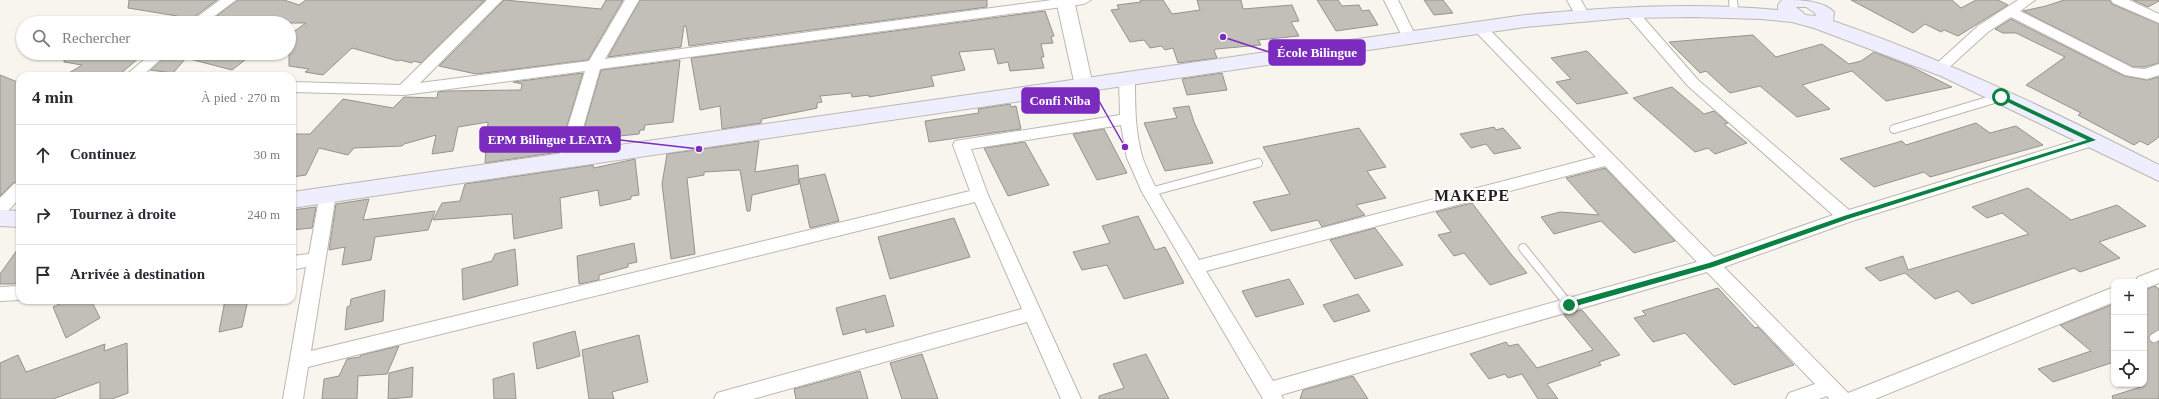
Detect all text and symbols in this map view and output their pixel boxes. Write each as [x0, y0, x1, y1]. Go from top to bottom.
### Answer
search box [16, 16, 296, 60]
icon: search [30, 27, 52, 49]
text: Rechercher [62, 30, 130, 46]
callout: École Bilingue [1269, 40, 1365, 65]
text: École Bilingue [1277, 45, 1357, 60]
text: 4 min [32, 88, 73, 107]
callout: Confi Niba [1022, 88, 1099, 113]
route start [1992, 88, 2010, 106]
text: À pied · 270 m [201, 90, 280, 105]
text: Confi Niba [1029, 93, 1091, 108]
callout: EPM Bilingue LEATA [480, 127, 620, 152]
text: EPM Bilingue LEATA [488, 132, 613, 147]
icon: ahead [32, 144, 54, 166]
text: Continuez [70, 146, 136, 162]
text: 30 m [254, 147, 280, 162]
district label: MAKEPE [1434, 187, 1510, 204]
icon: right [32, 204, 54, 226]
text: Tournez à droite [70, 206, 176, 222]
text: 240 m [247, 207, 280, 222]
icon: arrive [32, 264, 54, 286]
text: Arrivée à destination [70, 266, 205, 282]
map controls [2111, 279, 2147, 387]
button: + [2111, 279, 2147, 315]
route end [1560, 296, 1578, 314]
button: − [2111, 315, 2147, 351]
button: locate [2111, 351, 2147, 387]

